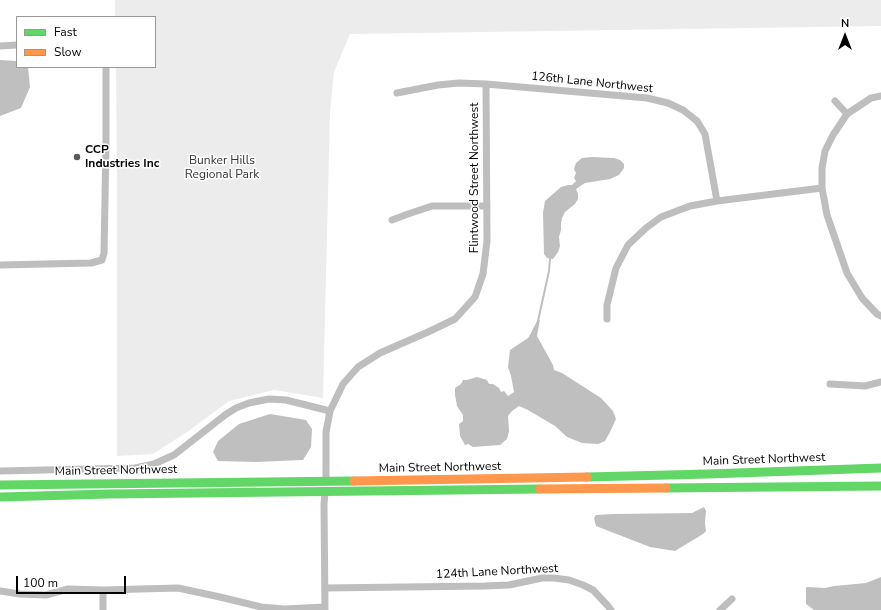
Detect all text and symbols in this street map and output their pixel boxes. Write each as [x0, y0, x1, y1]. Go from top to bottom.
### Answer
legend [16, 16, 156, 68]
north arrow [825, 16, 865, 56]
text: N [841, 16, 849, 31]
text: Fast [54, 24, 77, 40]
text: Slow [54, 44, 82, 60]
street label: 126th Lane Northwest [530, 69, 654, 97]
street label: Flintwood Street Northwest [468, 103, 482, 253]
place label: CCP Industries Inc [85, 143, 159, 171]
marker: CCP Industries Inc [72, 152, 82, 162]
park label: Bunker Hills Regional Park [185, 154, 259, 182]
street label: Main Street Northwest [703, 451, 825, 469]
street label: Main Street Northwest [379, 460, 501, 476]
street label: Main Street Northwest [55, 463, 177, 479]
street label: 124th Lane Northwest [436, 562, 558, 582]
scale bar [18, 568, 128, 594]
text: 100 m [23, 575, 58, 591]

